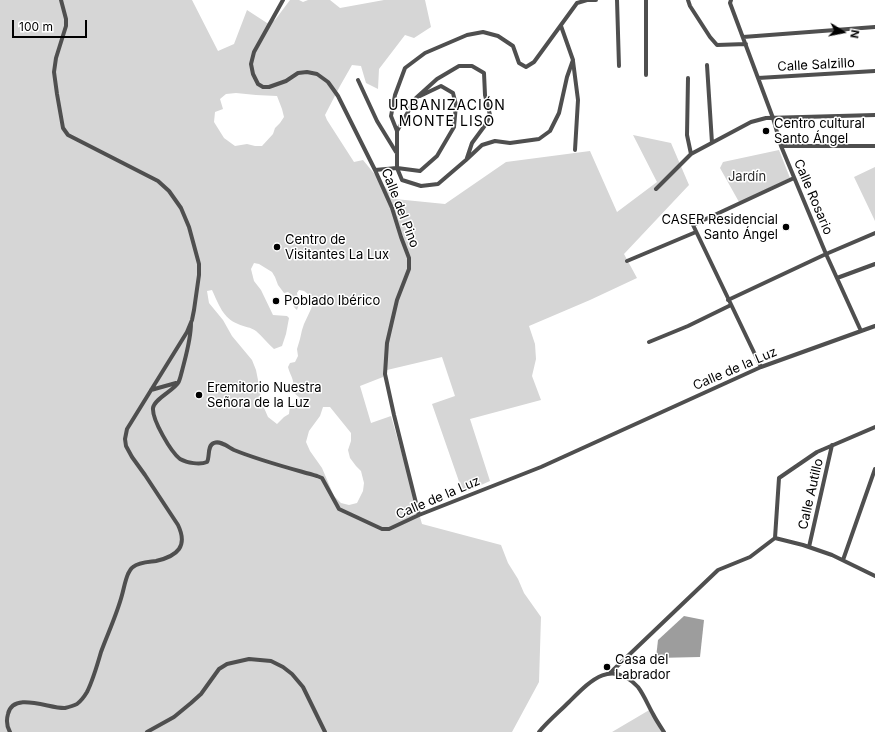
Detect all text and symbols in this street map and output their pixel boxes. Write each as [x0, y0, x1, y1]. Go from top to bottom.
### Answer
scale bar [14, 12, 89, 38]
north arrow [823, 12, 863, 52]
text: 100 m [19, 19, 53, 34]
text: N [847, 29, 862, 39]
street label: Calle Salzillo [777, 55, 855, 75]
district label: URBANIZACIÓN MONTE LISO [388, 98, 506, 130]
place label: Centro cultural Santo Ángel [774, 116, 865, 147]
marker: Centro cultural Santo Ángel [761, 126, 771, 136]
street label: Calle Rosario [790, 157, 836, 237]
street label: Calle del Pino [378, 166, 422, 250]
park label: Jardín [728, 169, 766, 185]
place label: CASER Residencial Santo Ángel [662, 212, 778, 243]
marker: CASER Residencial Santo Ángel [781, 222, 791, 232]
place label: Centro de Visitantes La Lux [285, 232, 389, 263]
marker: Centro de Visitantes La Lux [272, 242, 282, 252]
place label: Poblado Ibérico [284, 293, 380, 309]
marker: Poblado Ibérico [271, 296, 281, 306]
street label: Calle de la Luz [691, 344, 779, 394]
place label: Eremitorio Nuestra Señora de la Luz [207, 380, 322, 411]
marker: Eremitorio Nuestra Señora de la Luz [194, 390, 204, 400]
street label: Calle Autillo [795, 457, 827, 531]
street label: Calle de la Luz [394, 473, 482, 523]
place label: Casa del Labrador [615, 652, 670, 683]
marker: Casa del Labrador [602, 662, 612, 672]

